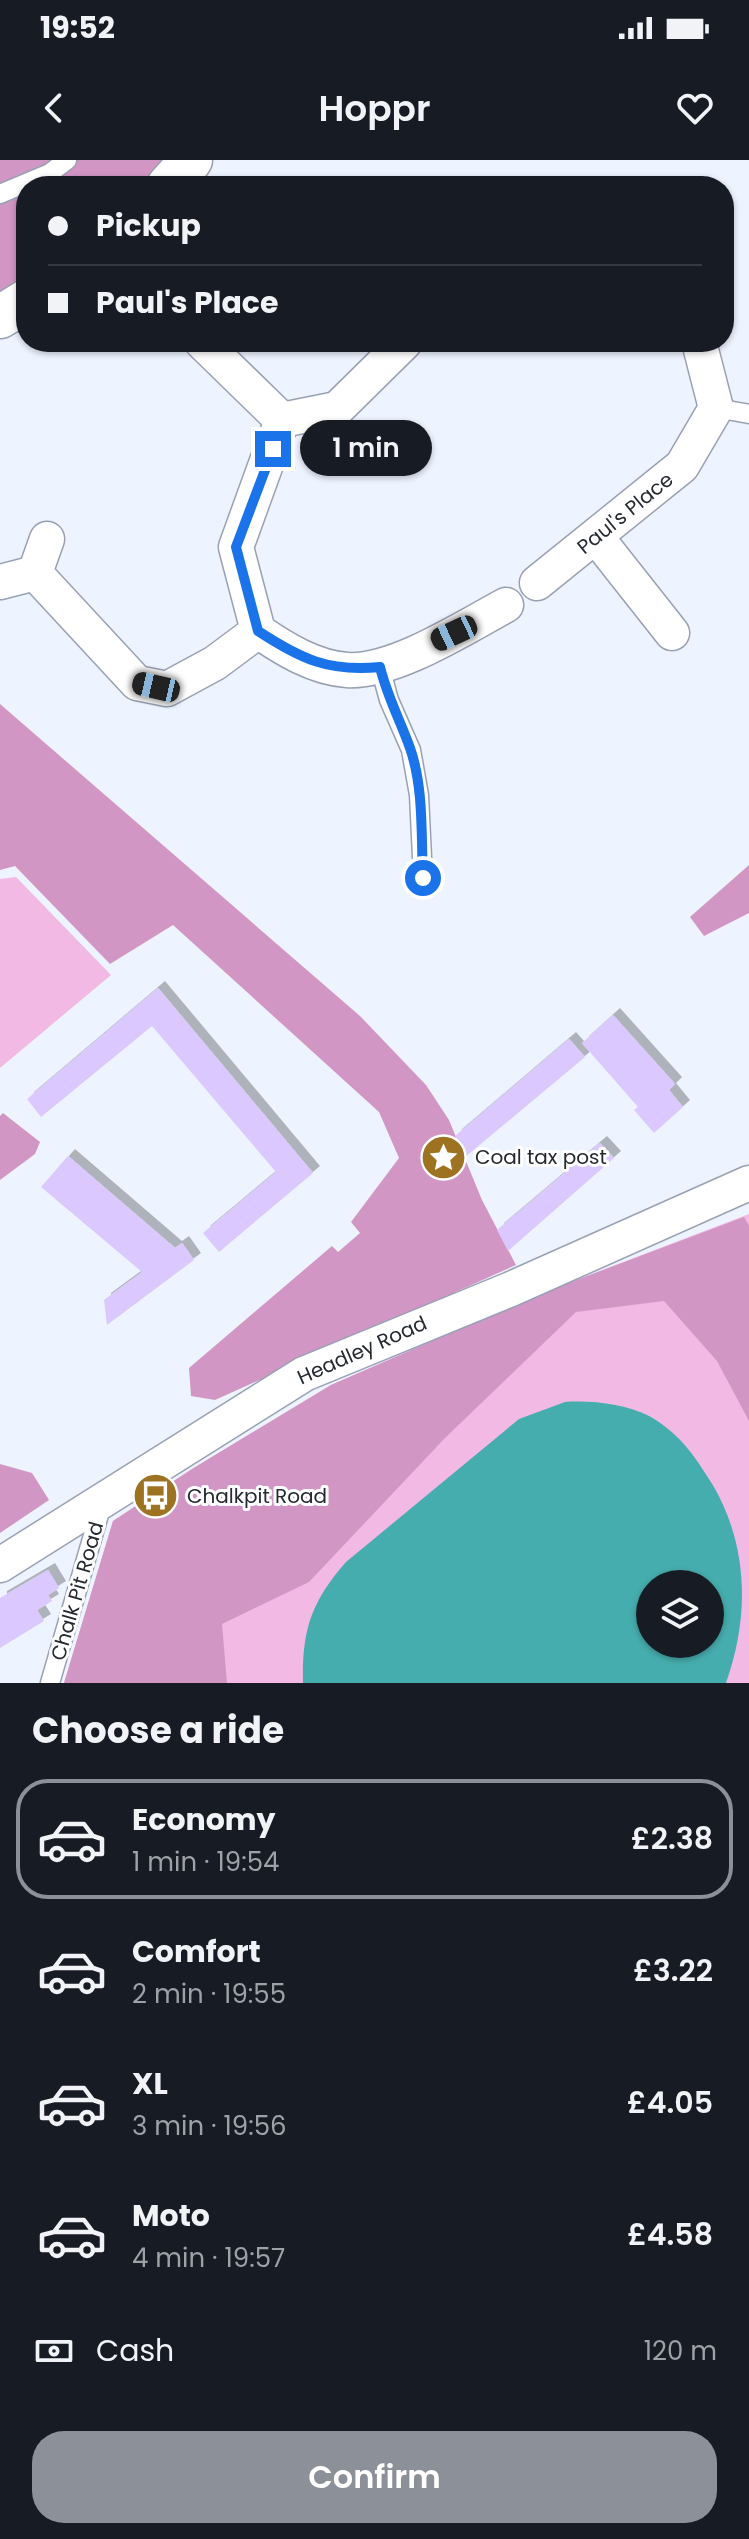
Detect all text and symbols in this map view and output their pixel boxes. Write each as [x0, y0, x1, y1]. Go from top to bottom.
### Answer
text: 19:52 [40, 6, 115, 49]
text: Hoppr [318, 83, 431, 134]
icon: back [32, 86, 76, 130]
icon: heart [673, 86, 717, 130]
text: Pickup [96, 204, 201, 247]
text: Paul's Place [96, 281, 278, 324]
callout: 1 min [301, 421, 433, 477]
text: 1 min [332, 430, 400, 466]
route end [255, 431, 291, 467]
street label: Paul's Place [571, 466, 679, 560]
car [427, 612, 481, 654]
car [130, 670, 182, 704]
route start [405, 860, 441, 896]
place icon: Coal tax post [420, 1133, 468, 1181]
place label: Coal tax post [475, 1143, 607, 1171]
street label: Headley Road [293, 1309, 431, 1391]
bus stop icon: Chalkpit Road [132, 1472, 180, 1520]
place label: Chalkpit Road [187, 1482, 327, 1510]
street label: Chalk Pit Road [44, 1518, 110, 1664]
map controls [636, 1570, 724, 1658]
button: layers [636, 1570, 724, 1658]
text: Choose a ride [32, 1705, 284, 1756]
text: Economy [132, 1798, 276, 1841]
icon: car [36, 1803, 108, 1875]
text: £2.38 [631, 1817, 713, 1860]
text: 1 min · 19:54 [132, 1844, 279, 1880]
text: Comfort [132, 1930, 261, 1973]
icon: car [36, 1935, 108, 2007]
text: £3.22 [633, 1949, 713, 1992]
text: 2 min · 19:55 [132, 1976, 286, 2012]
text: XL [132, 2062, 168, 2105]
icon: car [36, 2067, 108, 2139]
text: £4.05 [627, 2081, 713, 2124]
text: 3 min · 19:56 [132, 2108, 287, 2144]
text: Moto [132, 2194, 210, 2237]
icon: car [36, 2199, 108, 2271]
text: £4.58 [627, 2213, 713, 2256]
text: 4 min · 19:57 [132, 2240, 285, 2276]
icon: cash [32, 2329, 76, 2373]
text: Cash [96, 2329, 174, 2372]
text: 120 m [644, 2333, 717, 2369]
button: Confirm [32, 2431, 717, 2523]

